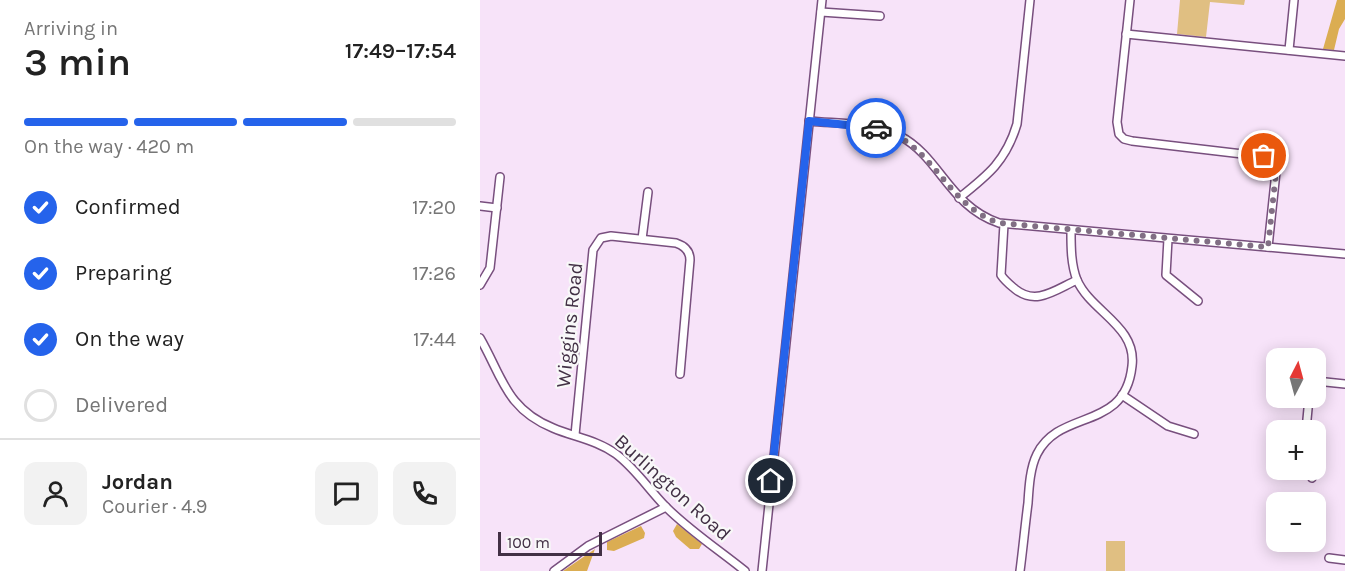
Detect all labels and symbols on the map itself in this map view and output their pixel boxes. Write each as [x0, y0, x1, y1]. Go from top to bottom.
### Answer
courier [846, 98, 906, 158]
pin [1238, 130, 1289, 181]
street label: Wiggins Road [551, 261, 588, 389]
north arrow [1266, 348, 1326, 408]
street label: Burlington Road [610, 429, 735, 545]
pin [745, 455, 796, 506]
scale bar [498, 529, 602, 556]

